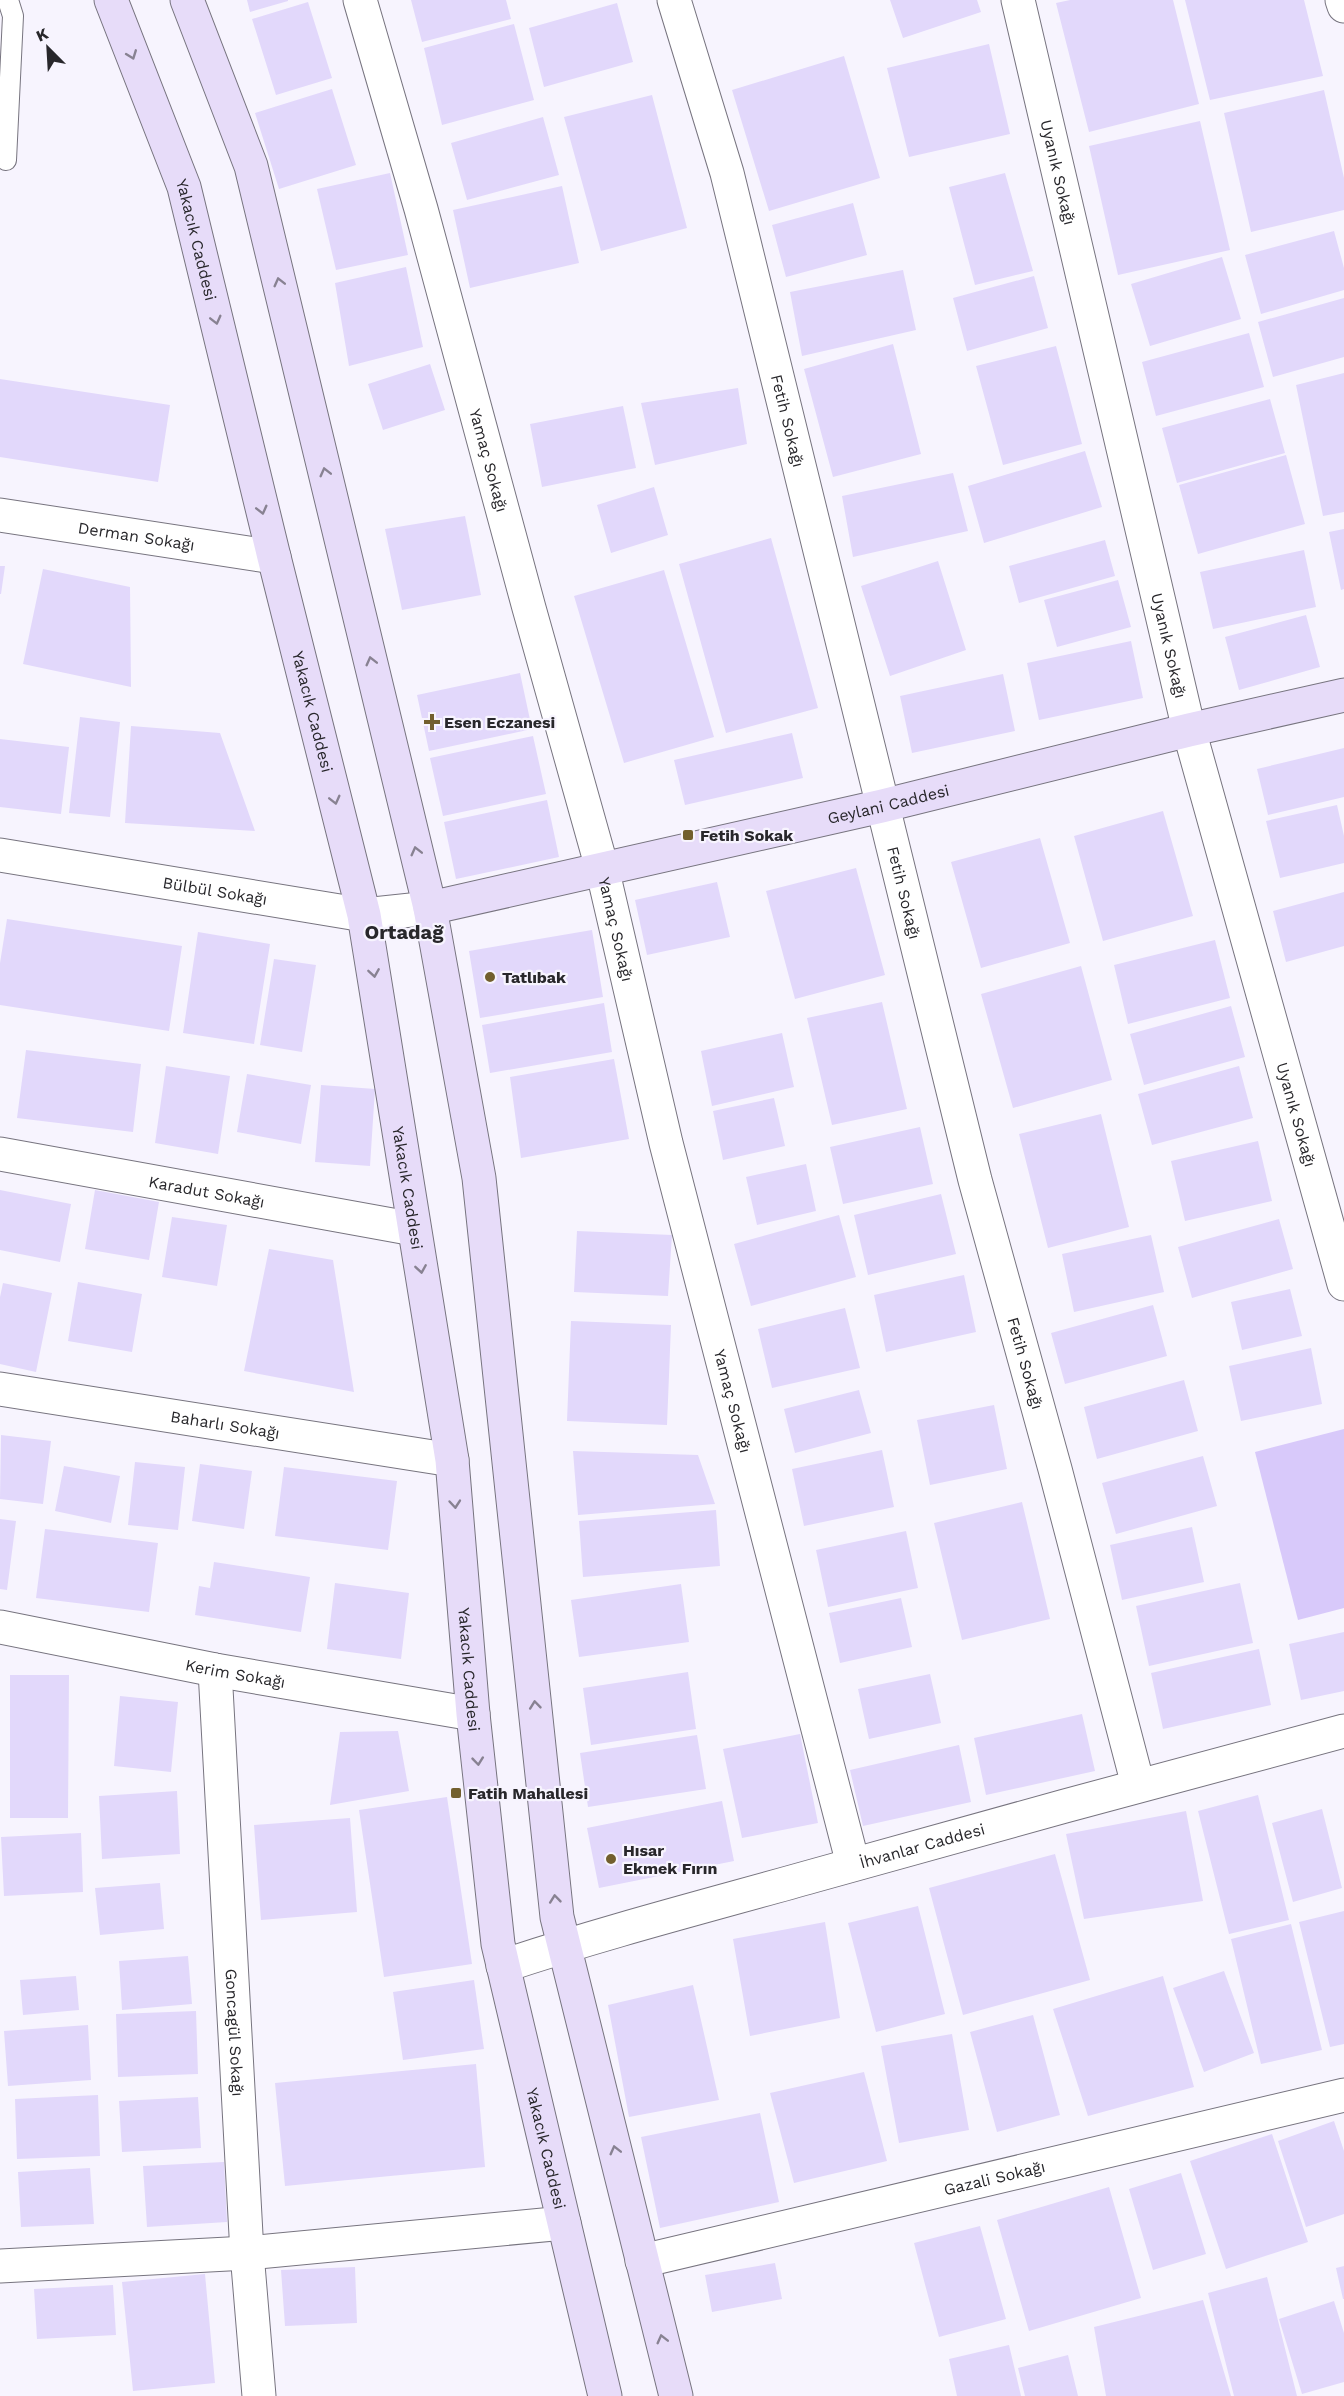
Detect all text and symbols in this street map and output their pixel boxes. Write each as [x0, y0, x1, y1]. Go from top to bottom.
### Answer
north arrow [18, 18, 78, 78]
text: K [33, 24, 51, 46]
one-way arrow [125, 48, 137, 59]
street label: Uyanık Sokağı [1037, 118, 1080, 227]
street label: Yakacık Caddesi [172, 176, 221, 302]
one-way arrow [274, 278, 287, 288]
one-way arrow [208, 315, 221, 325]
street label: Fetih Sokağı [767, 372, 809, 469]
street label: Yamaç Sokağı [466, 406, 512, 514]
one-way arrow [319, 467, 332, 477]
one-way arrow [254, 504, 267, 514]
street label: Derman Sokağı [77, 518, 196, 554]
street label: Uyanık Sokağı [1148, 591, 1191, 700]
street label: Yakacık Caddesi [289, 649, 337, 774]
one-way arrow [365, 657, 378, 667]
place label: Esen Eczanesi [444, 713, 555, 732]
marker: Esen Eczanesi [425, 715, 439, 729]
street label: Geylani Caddesi [826, 780, 951, 827]
one-way arrow [327, 795, 340, 805]
place label: Fetih Sokak [700, 826, 793, 845]
marker: Fetih Sokak [681, 828, 695, 842]
street label: Fetih Sokağı [884, 844, 925, 941]
one-way arrow [411, 846, 424, 856]
street label: Bülbül Sokağı [161, 872, 269, 908]
street label: Yamaç Sokağı [595, 875, 638, 983]
district label: Ortadağ [365, 920, 444, 944]
place label: Tatlıbak [502, 968, 566, 987]
one-way arrow [367, 969, 379, 978]
marker: Tatlıbak [483, 970, 497, 984]
street label: Uyanık Sokağı [1273, 1060, 1320, 1169]
street label: Yakacık Caddesi [389, 1125, 427, 1251]
street label: Karadut Sokağı [147, 1172, 266, 1211]
one-way arrow [414, 1265, 426, 1274]
street label: Fetih Sokağı [1004, 1315, 1047, 1411]
street label: Yamaç Sokağı [710, 1347, 755, 1455]
street label: Baharlı Sokağı [169, 1406, 281, 1442]
one-way arrow [448, 1499, 461, 1508]
street label: Yakacık Caddesi [455, 1607, 484, 1732]
street label: Kerim Sokağı [184, 1655, 287, 1691]
one-way arrow [529, 1701, 542, 1710]
one-way arrow [471, 1756, 484, 1765]
place label: Fatih Mahallesi [468, 1784, 588, 1803]
marker: Fatih Mahallesi [449, 1786, 463, 1800]
street label: İhvanlar Caddesi [857, 1819, 987, 1872]
place label: Hısar Ekmek Fırın [623, 1841, 717, 1878]
marker: Hısar Ekmek Fırın [604, 1852, 618, 1866]
one-way arrow [549, 1895, 562, 1904]
street label: Goncagül Sokağı [222, 1968, 248, 2097]
street label: Yakacık Caddesi [523, 2086, 570, 2211]
one-way arrow [609, 2145, 622, 2155]
street label: Gazali Sokağı [942, 2157, 1047, 2199]
one-way arrow [656, 2334, 669, 2344]

